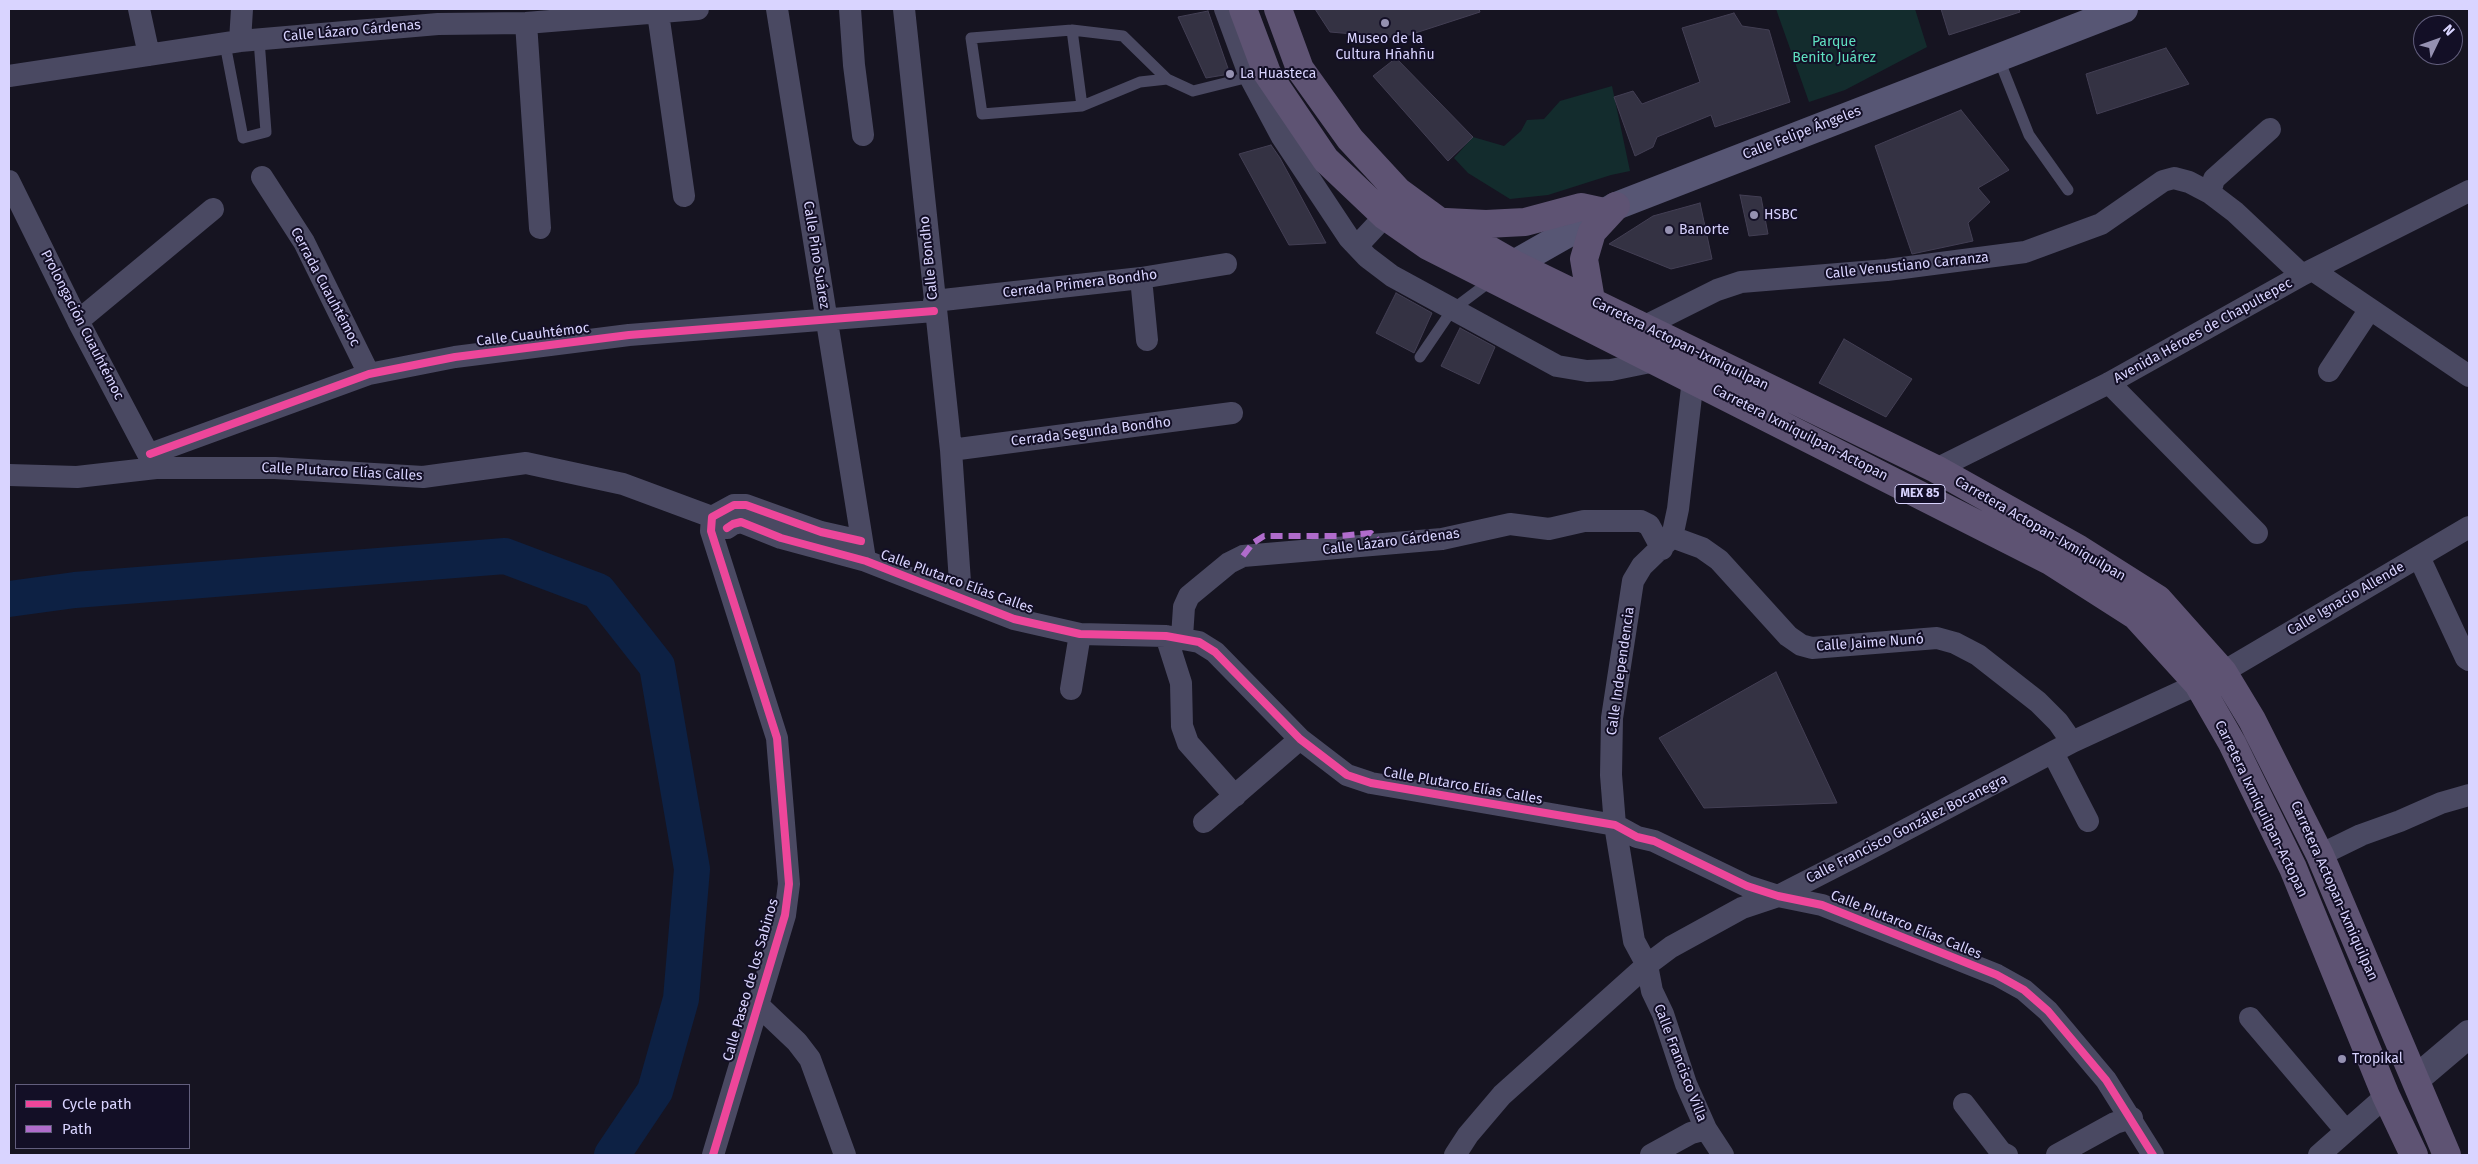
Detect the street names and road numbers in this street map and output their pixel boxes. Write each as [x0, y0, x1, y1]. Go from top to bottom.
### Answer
street label: Calle Lázaro Cárdenas [283, 17, 421, 45]
street label: Calle Felipe Ángeles [1740, 103, 1864, 163]
street label: Calle Pino Suárez [799, 200, 833, 310]
street label: Calle Bondho [916, 215, 942, 301]
street label: Cerrada Cuauhtémoc [287, 225, 363, 349]
street label: Prolongación Cuauhtémoc [37, 247, 127, 403]
street label: Calle Venustiano Carranza [1824, 249, 1990, 283]
street label: Cerrada Primera Bondho [1002, 266, 1158, 302]
street label: Avenida Héroes de Chapultepec [2111, 275, 2295, 387]
street label: Carretera Actopan-Ixmiquilpan [1589, 294, 1771, 394]
street label: Calle Cuauhtémoc [476, 320, 590, 350]
street label: Carretera Ixmiquilpan-Actopan [1709, 381, 1891, 485]
street label: Cerrada Segunda Bondho [1010, 414, 1172, 450]
street label: Calle Plutarco Elías Calles [261, 459, 423, 485]
street label: Carretera Actopan-Ixmiquilpan [1951, 473, 2129, 585]
road number: MEX 85 [1895, 484, 1945, 504]
street label: Calle Lázaro Cárdenas [1321, 525, 1461, 559]
street label: Calle Plutarco Elías Calles [878, 547, 1036, 617]
street label: Calle Ignacio Allende [2284, 559, 2408, 639]
street label: Calle Independencia [1604, 606, 1638, 736]
street label: Calle Jaime Nunó [1816, 631, 1924, 655]
street label: Carretera Ixmiquilpan-Actopan [2211, 718, 2311, 900]
street label: Calle Plutarco Elías Calles [1382, 764, 1544, 808]
street label: Calle Francisco González Bocanegra [1804, 771, 2010, 887]
street label: Carretera Actopan-Ixmiquilpan [2287, 799, 2381, 983]
street label: Calle Plutarco Elías Calles [1828, 887, 1984, 963]
street label: Calle Paseo de los Sabinos [720, 897, 782, 1063]
street label: Calle Francisco Villa [1650, 1002, 1710, 1124]

